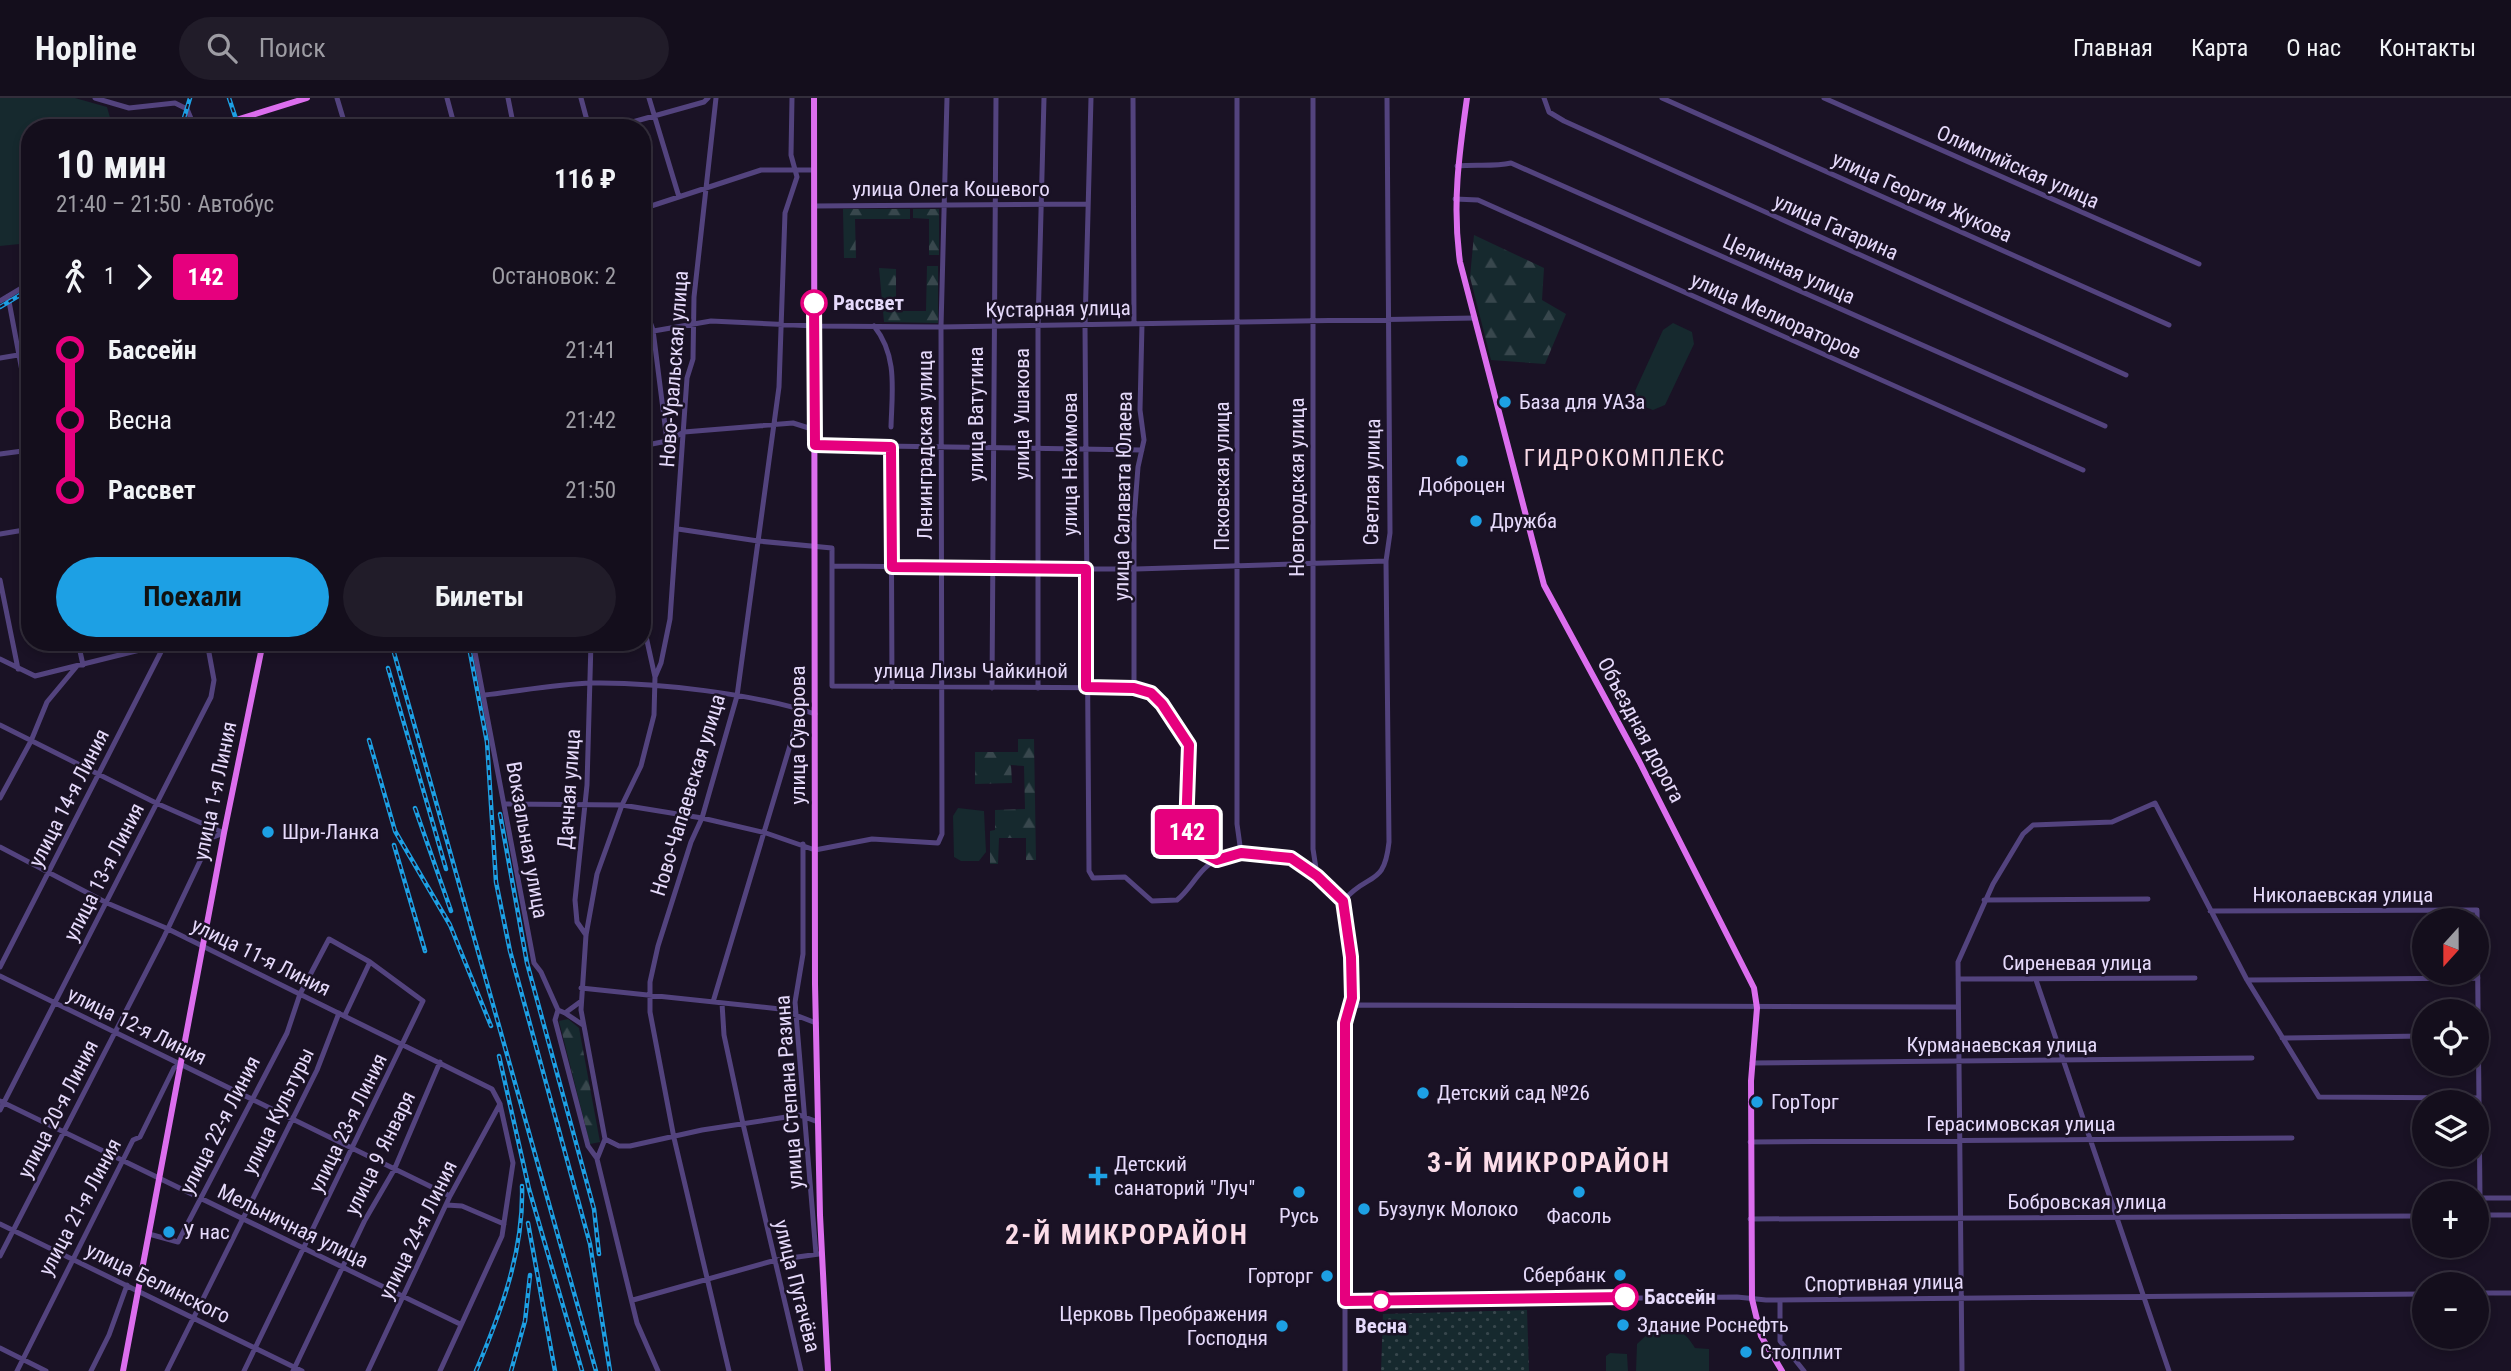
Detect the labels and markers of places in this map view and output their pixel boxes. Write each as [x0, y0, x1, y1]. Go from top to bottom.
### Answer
marker: Рассвет [801, 290, 827, 316]
place label: Рассвет [833, 291, 904, 315]
place label: База для УАЗа [1519, 390, 1645, 414]
marker: База для УАЗа [1497, 394, 1513, 410]
marker: Доброцен [1454, 453, 1470, 469]
place label: Доброцен [1419, 473, 1505, 497]
place label: Дружба [1490, 509, 1557, 533]
marker: Дружба [1468, 513, 1484, 529]
place label: Шри-Ланка [282, 820, 379, 844]
marker: Шри-Ланка [260, 824, 276, 840]
place label: Детский сад №26 [1437, 1081, 1590, 1105]
marker: Детский сад №26 [1415, 1085, 1431, 1101]
place label: ГорТорг [1771, 1090, 1839, 1114]
marker: ГорТорг [1749, 1094, 1765, 1110]
place label: Детский санаторий "Луч" [1114, 1152, 1255, 1200]
marker: Детский санаторий "Луч" [1088, 1166, 1108, 1186]
marker: Русь [1291, 1184, 1307, 1200]
marker: Фасоль [1571, 1184, 1587, 1200]
place label: Бузулук Молоко [1378, 1197, 1518, 1221]
marker: Бузулук Молоко [1356, 1201, 1372, 1217]
place label: Русь [1279, 1204, 1319, 1228]
place label: Фасоль [1546, 1204, 1612, 1228]
place label: У нас [183, 1220, 230, 1244]
marker: У нас [161, 1224, 177, 1240]
place label: Сбербанк [1523, 1263, 1606, 1287]
place label: Горторг [1247, 1264, 1313, 1288]
marker: Сбербанк [1612, 1267, 1628, 1283]
marker: Горторг [1319, 1268, 1335, 1284]
marker: Бассейн [1612, 1284, 1638, 1310]
place label: Бассейн [1644, 1285, 1716, 1309]
marker: Весна [1371, 1291, 1391, 1311]
place label: Церковь Преображения Господня [1059, 1302, 1268, 1350]
place label: Здание Роснефть [1637, 1313, 1789, 1337]
place label: Весна [1355, 1314, 1407, 1338]
marker: Здание Роснефть [1615, 1317, 1631, 1333]
marker: Церковь Преображения Господня [1274, 1318, 1290, 1334]
place label: Столплит [1760, 1340, 1843, 1364]
marker: Столплит [1738, 1344, 1754, 1360]

